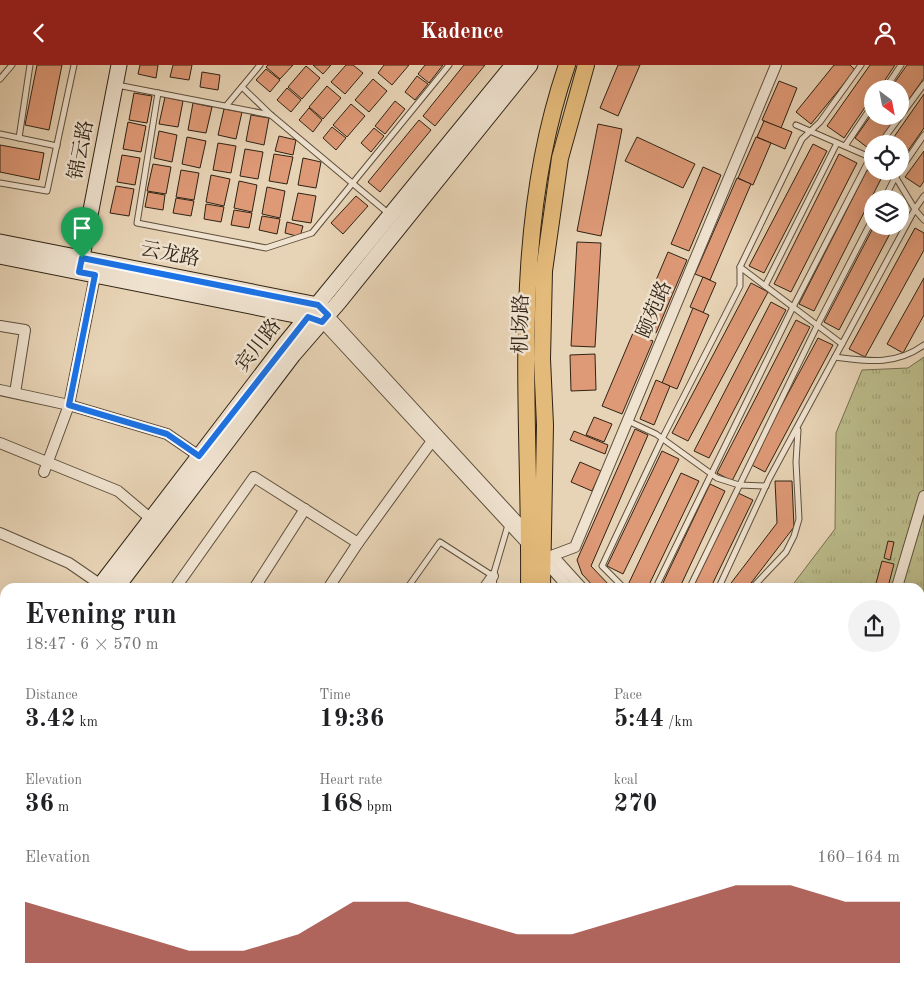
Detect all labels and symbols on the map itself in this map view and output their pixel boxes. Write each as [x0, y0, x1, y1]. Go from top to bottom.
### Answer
north arrow [864, 80, 909, 125]
street label: 锦云路 [64, 118, 98, 181]
pin [61, 207, 103, 258]
street label: 云龙路 [139, 237, 202, 271]
street label: 颐苑路 [632, 278, 676, 342]
street label: 机场路 [509, 294, 533, 354]
street label: 宾川路 [231, 315, 285, 376]

